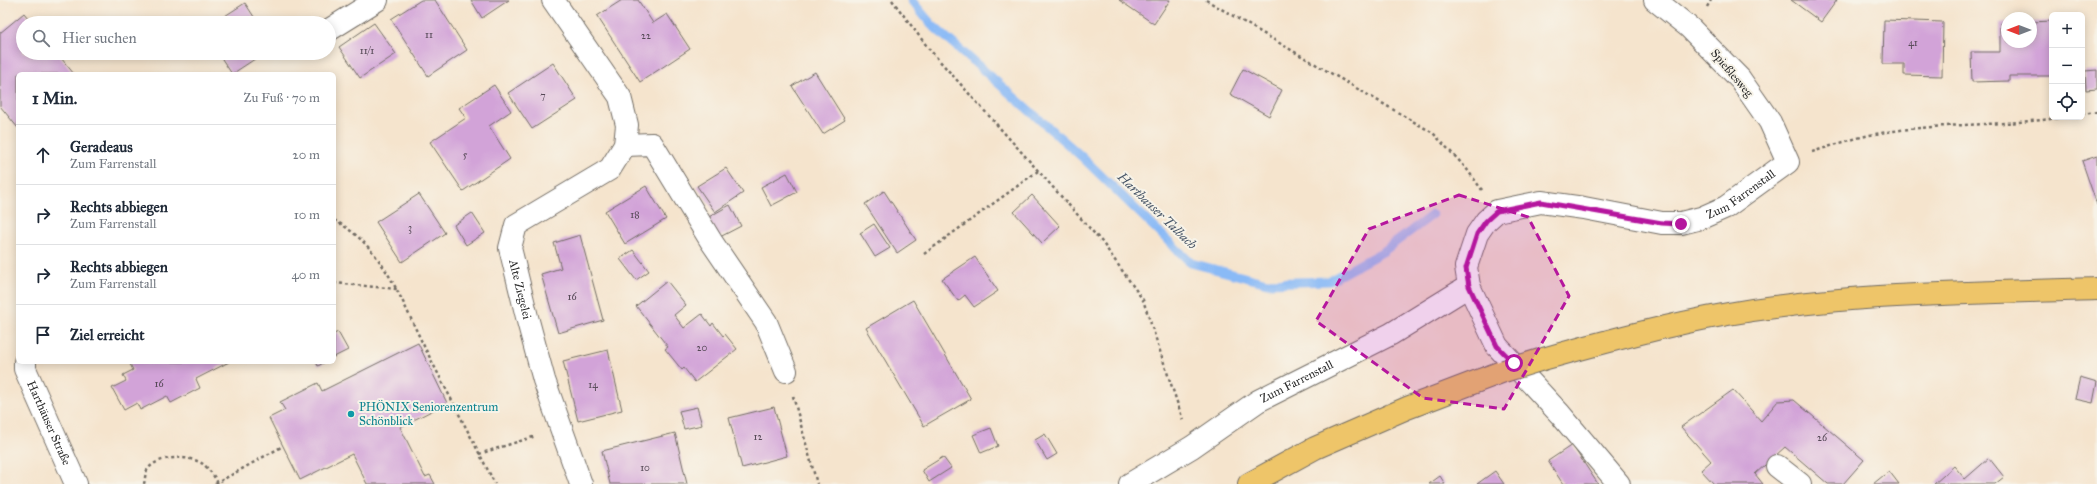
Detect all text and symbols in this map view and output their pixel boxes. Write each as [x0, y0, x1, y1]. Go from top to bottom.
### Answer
north arrow [2001, 12, 2037, 48]
map controls [2049, 12, 2085, 120]
button: + [2049, 12, 2085, 48]
search box [16, 16, 336, 60]
icon: search [30, 27, 52, 49]
text: Hier suchen [62, 29, 137, 47]
house number: 11 [425, 29, 433, 41]
house number: 22 [641, 30, 651, 42]
house number: 41 [1908, 37, 1918, 49]
house number: 11/1 [360, 45, 374, 57]
street label: Spießlesweg [1707, 46, 1756, 101]
button: − [2049, 48, 2085, 84]
button: locate [2049, 84, 2085, 120]
text: 1 Min. [32, 88, 77, 109]
text: Zu Fuß · 70 m [243, 90, 320, 106]
house number: 7 [540, 90, 546, 102]
text: Geradeaus [70, 138, 133, 156]
icon: ahead [32, 144, 54, 166]
text: 20 m [292, 147, 320, 163]
house number: 5 [463, 149, 468, 161]
text: Zum Farrenstall [70, 156, 156, 172]
street label: Zum Farrenstall [1704, 166, 1779, 222]
water label: Harthauser Talbach [1113, 168, 1200, 253]
text: Rechts abbiegen [70, 198, 168, 216]
icon: right [32, 204, 54, 226]
text: 10 m [294, 207, 320, 223]
house number: 18 [630, 209, 640, 221]
route end [1672, 215, 1690, 233]
text: Zum Farrenstall [70, 216, 156, 232]
house number: 3 [408, 222, 412, 234]
street label: Alte Ziegelei [506, 257, 534, 321]
text: Rechts abbiegen [70, 258, 168, 276]
icon: right [32, 264, 54, 286]
text: 40 m [291, 267, 320, 283]
text: Zum Farrenstall [70, 276, 156, 292]
house number: 16 [567, 291, 577, 303]
icon: arrive [32, 324, 54, 346]
text: Ziel erreicht [70, 326, 145, 344]
house number: 20 [697, 342, 708, 354]
route start [1505, 354, 1523, 372]
street label: Zum Farrenstall [1258, 357, 1336, 406]
house number: 16 [154, 378, 164, 390]
street label: Harthäuser Straße [24, 379, 74, 467]
house number: 14 [588, 379, 598, 391]
place label: PHÖNIX Seniorenzentrum Schönblick [359, 399, 498, 428]
marker: PHÖNIX Seniorenzentrum Schönblick [346, 409, 356, 419]
house number: 12 [754, 431, 763, 443]
house number: 26 [1817, 432, 1828, 444]
house number: 10 [640, 462, 650, 474]

